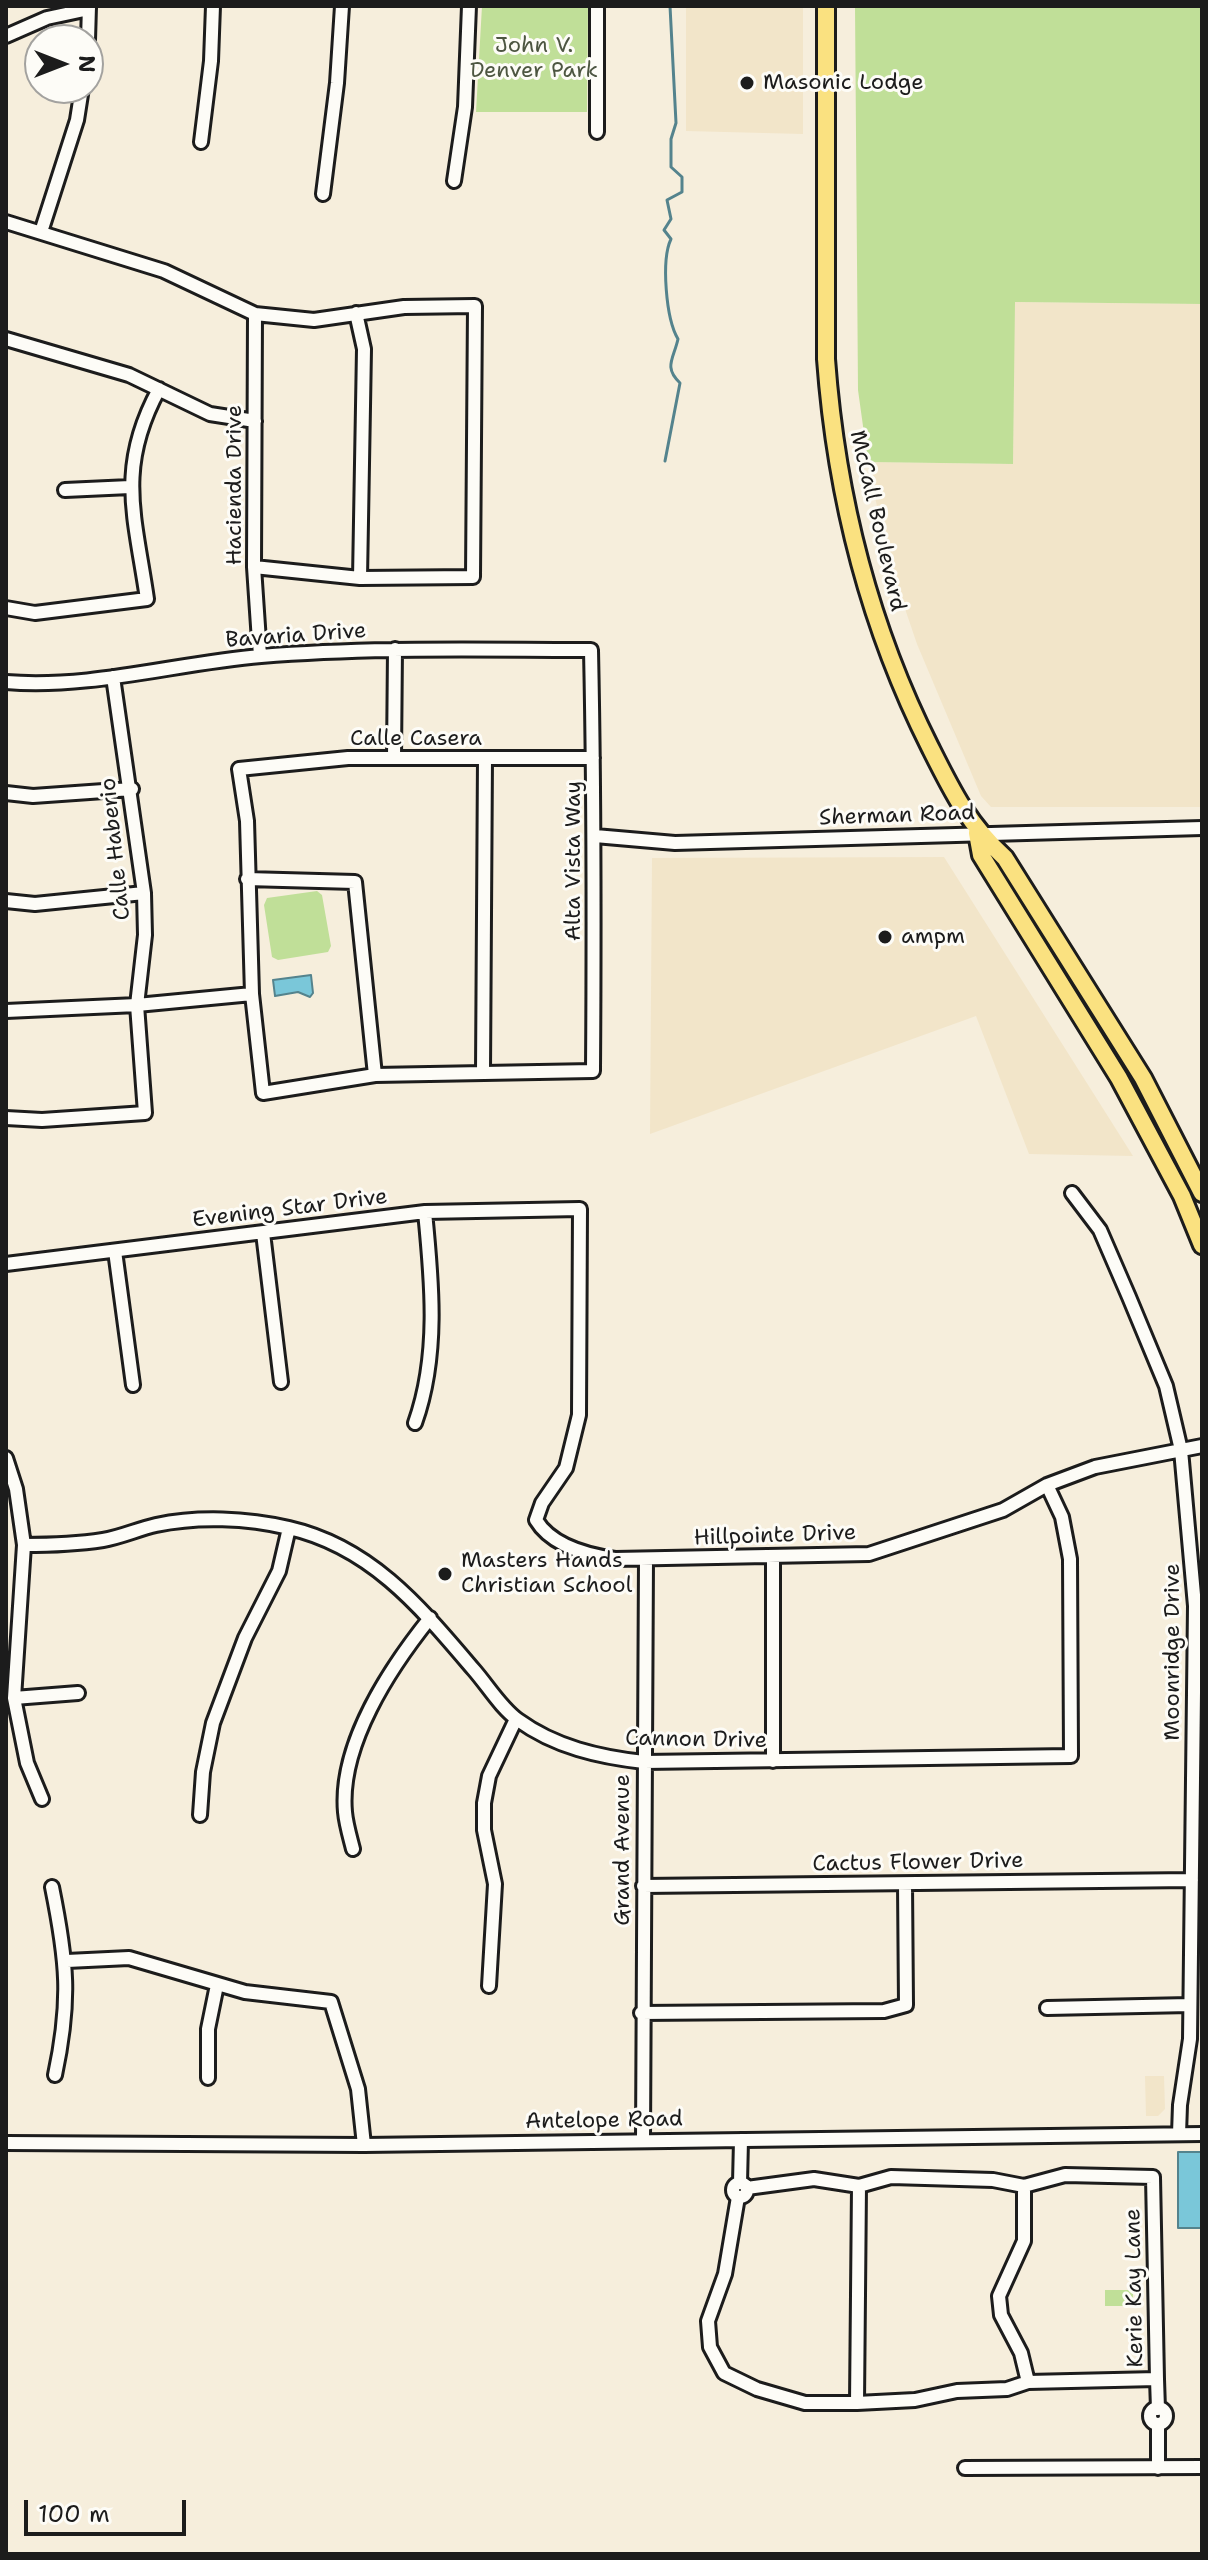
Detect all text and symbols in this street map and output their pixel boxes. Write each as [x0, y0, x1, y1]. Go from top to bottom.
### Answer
north arrow [24, 24, 104, 104]
park label: John V. Denver Park [470, 33, 598, 84]
text: N [72, 55, 101, 73]
place label: Masonic Lodge [763, 70, 924, 96]
marker: Masonic Lodge [738, 74, 756, 92]
street label: Hacienda Drive [222, 405, 248, 565]
street label: McCall Boulevard [843, 428, 911, 614]
street label: Bavaria Drive [225, 618, 367, 654]
street label: Calle Casera [350, 726, 482, 752]
street label: Calle Haberio [95, 777, 137, 921]
street label: Alta Vista Way [561, 781, 587, 941]
street label: Sherman Road [819, 800, 975, 832]
place label: ampm [901, 924, 965, 950]
marker: ampm [876, 928, 894, 946]
street label: Evening Star Drive [191, 1184, 389, 1234]
street label: Hillpointe Drive [693, 1520, 857, 1552]
place label: Masters Hands Christian School [461, 1548, 632, 1600]
street label: Moonridge Drive [1160, 1563, 1186, 1741]
marker: Masters Hands Christian School [436, 1565, 454, 1583]
street label: Cannon Drive [625, 1726, 767, 1754]
street label: Grand Avenue [610, 1774, 636, 1926]
street label: Cactus Flower Drive [812, 1848, 1024, 1878]
street label: Antelope Road [525, 2106, 683, 2136]
street label: Kerie Kay Lane [1120, 2208, 1150, 2368]
scale bar [28, 2484, 190, 2534]
text: 100 m [38, 2498, 110, 2530]

